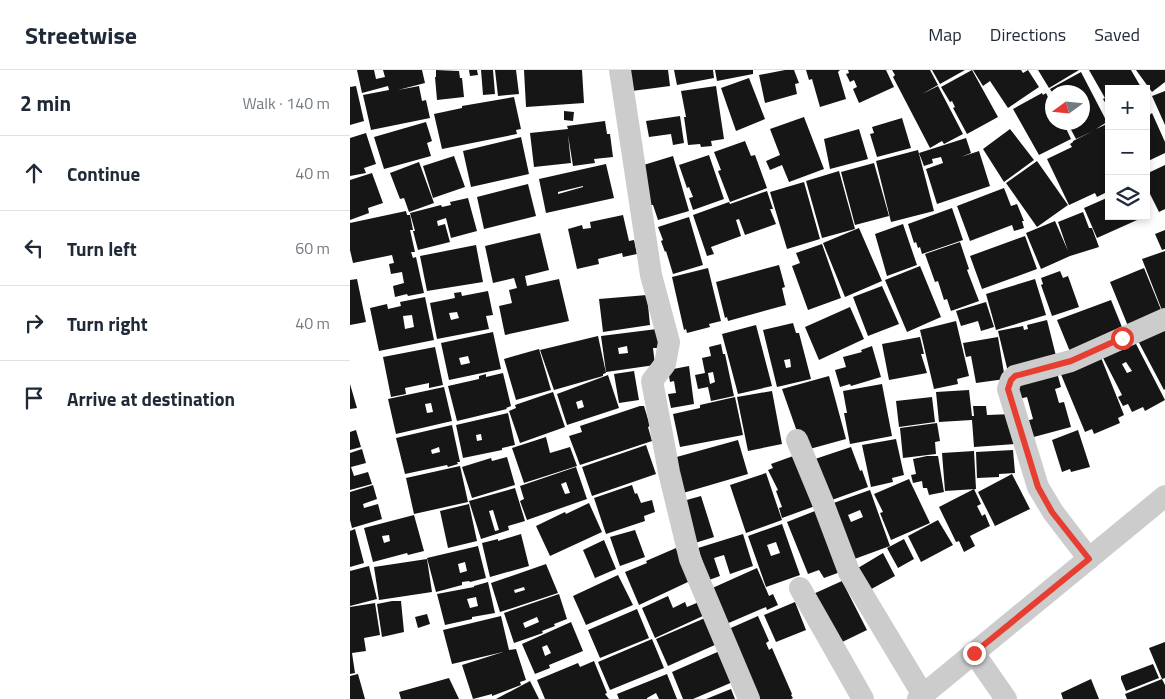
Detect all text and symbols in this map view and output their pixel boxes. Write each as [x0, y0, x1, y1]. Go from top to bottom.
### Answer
text: Streetwise [25, 17, 137, 53]
text: Map [928, 21, 962, 48]
text: Directions [990, 21, 1066, 48]
text: Saved [1094, 21, 1140, 48]
north arrow [1045, 85, 1090, 130]
map controls [1105, 85, 1150, 220]
button: + [1105, 85, 1150, 130]
text: 2 min [20, 87, 71, 119]
text: Walk · 140 m [242, 91, 330, 115]
button: − [1105, 130, 1150, 175]
icon: ahead [20, 159, 48, 187]
text: Continue [67, 159, 140, 188]
text: 40 m [295, 161, 330, 185]
button: layers [1105, 175, 1150, 220]
icon: left [20, 234, 48, 262]
text: Turn left [67, 234, 137, 263]
text: 60 m [295, 236, 330, 260]
icon: right [20, 309, 48, 337]
text: Turn right [67, 309, 148, 338]
text: 40 m [295, 311, 330, 335]
route start [1111, 327, 1134, 350]
icon: arrive [20, 384, 48, 412]
text: Arrive at destination [67, 384, 235, 413]
route end [963, 642, 986, 665]

